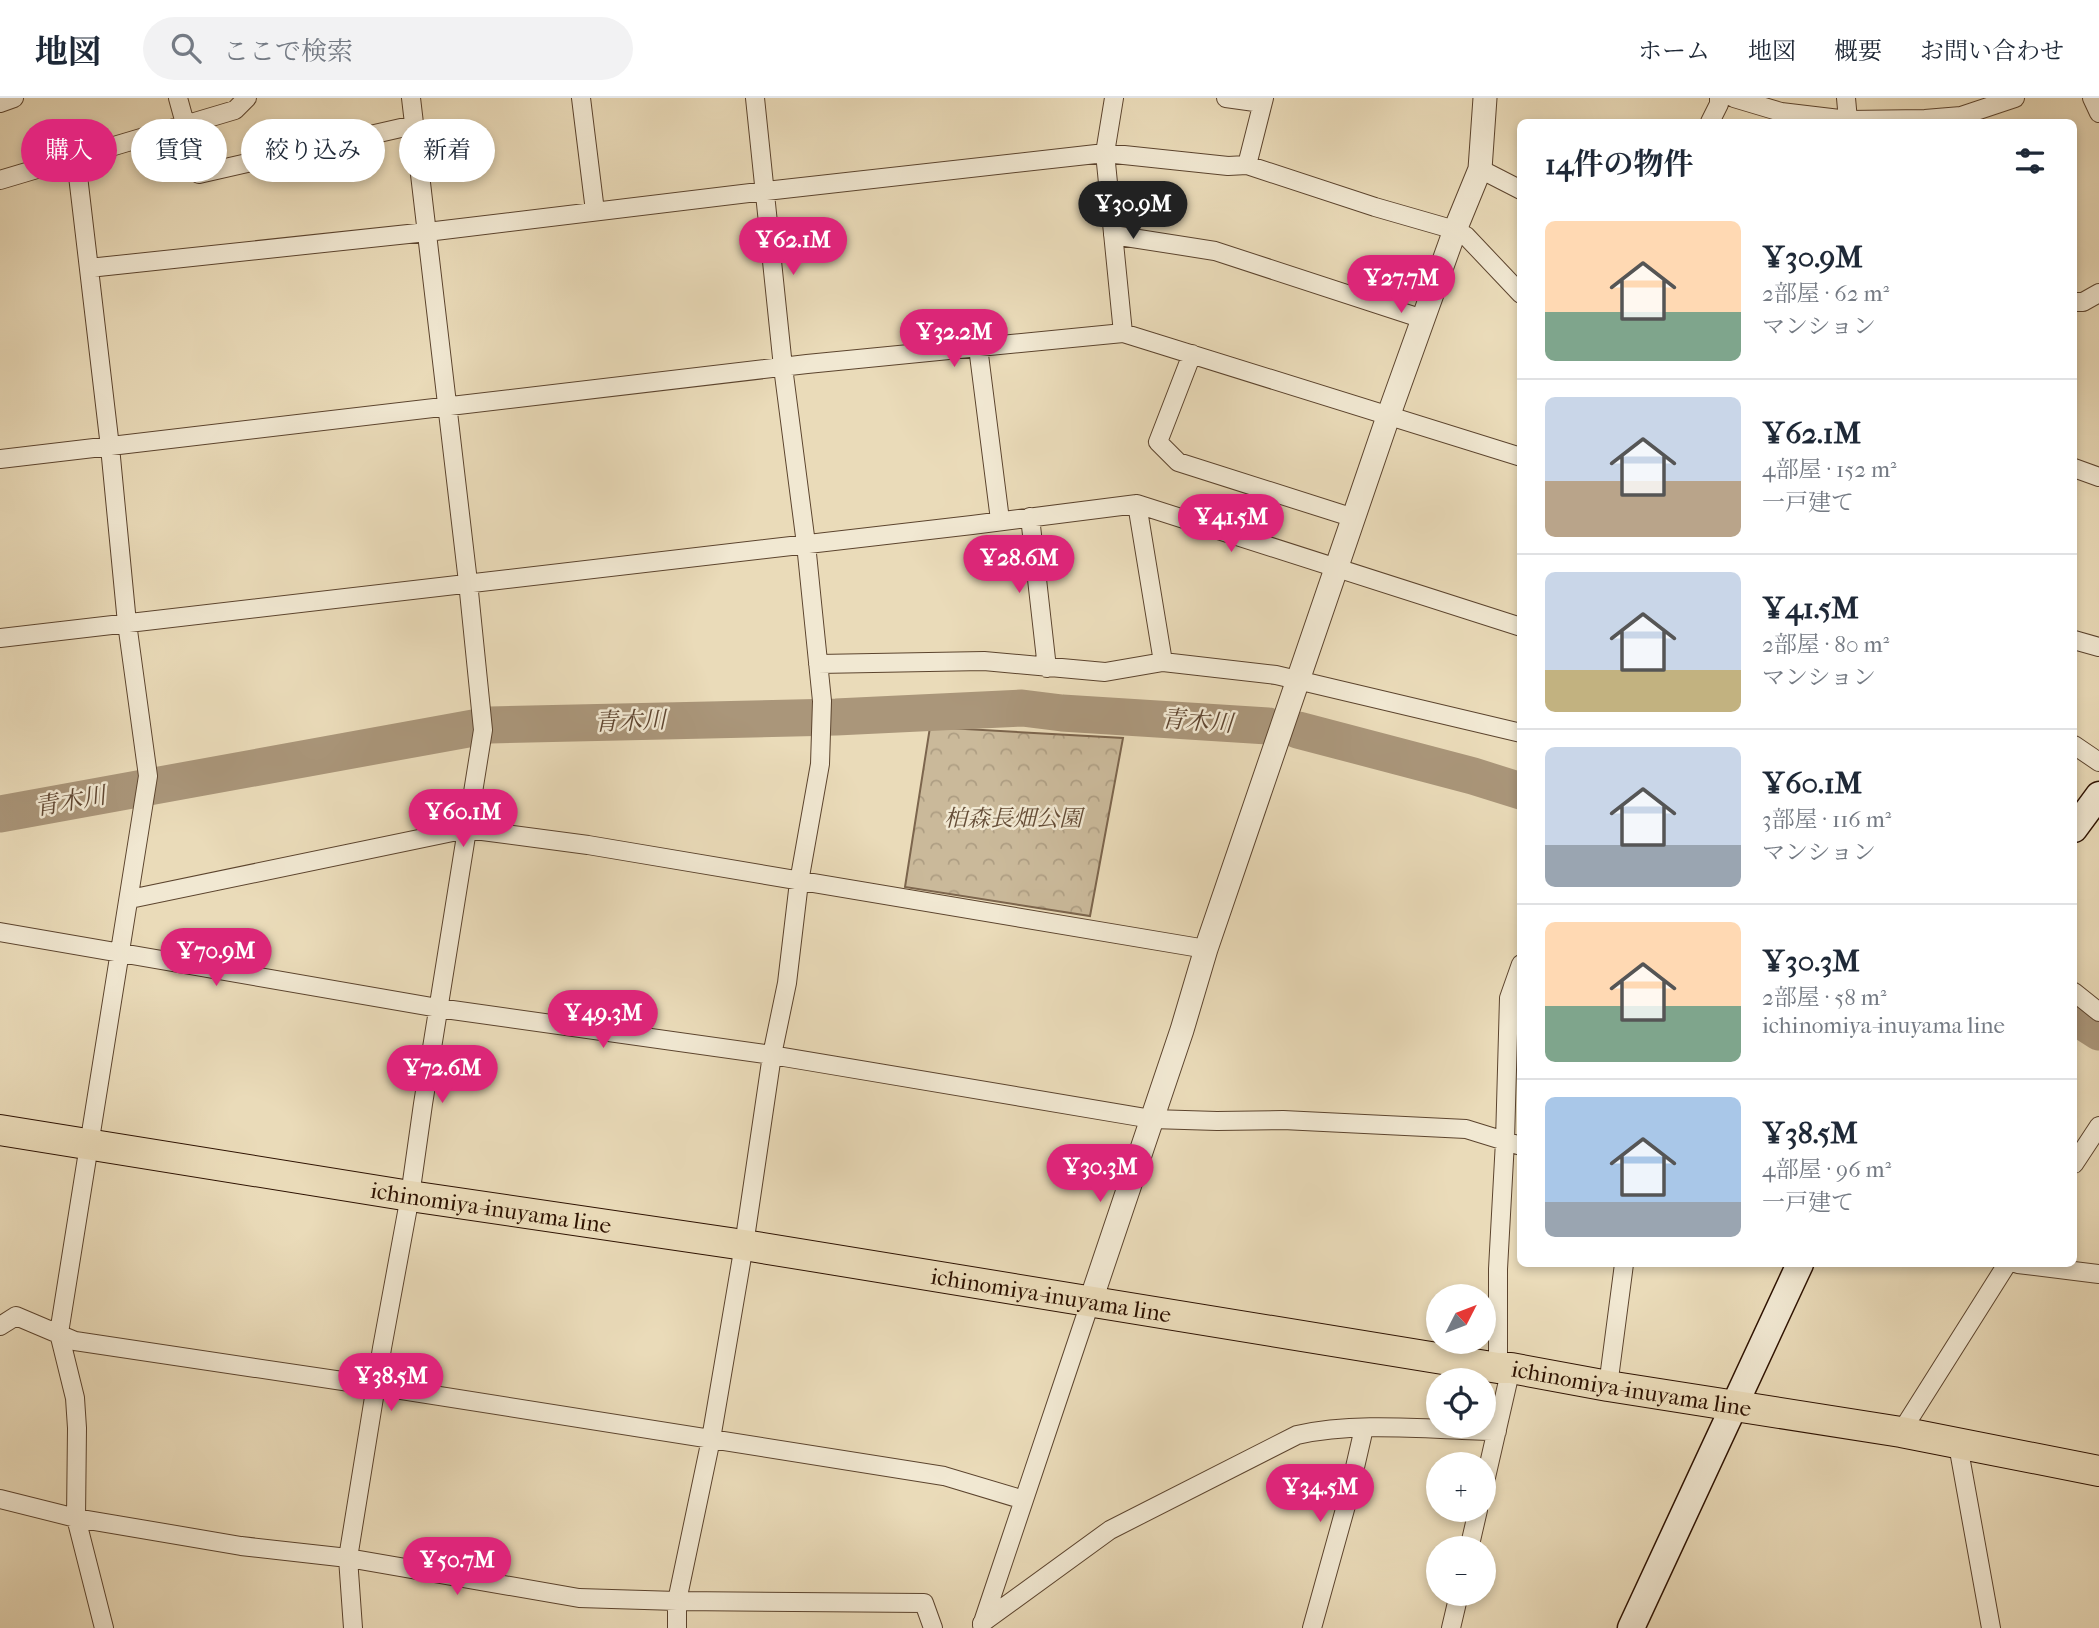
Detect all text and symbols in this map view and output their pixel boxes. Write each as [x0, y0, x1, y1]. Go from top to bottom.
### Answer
search box [143, 17, 633, 80]
icon: search [167, 29, 205, 67]
text: 地図 [35, 33, 101, 72]
text: ここで検索 [223, 36, 353, 67]
text: ホーム [1638, 37, 1710, 65]
text: 地図 [1748, 37, 1796, 65]
text: 概要 [1834, 37, 1882, 65]
text: お問い合わせ [1920, 37, 2064, 65]
chip: 購入 [21, 119, 117, 182]
chip: 賃貸 [131, 119, 227, 182]
chip: 絞り込み [241, 119, 385, 182]
chip: 新着 [399, 119, 495, 182]
icon: filters [2011, 142, 2049, 180]
text: 14件の物件 [1545, 147, 1693, 182]
pin: ¥30.9M [1076, 181, 1190, 241]
text: ¥30.9M [1094, 190, 1172, 217]
pin: ¥62.1M [736, 218, 850, 277]
text: ¥62.1M [755, 226, 831, 253]
text: ¥30.9M [1762, 240, 1863, 275]
icon: home [1601, 249, 1685, 333]
pin: ¥27.7M [1344, 256, 1458, 315]
text: ¥27.7M [1363, 264, 1439, 291]
text: 2部屋 · 62 m² [1762, 280, 1889, 307]
pin: ¥32.2M [897, 310, 1011, 369]
text: マンション [1762, 313, 1876, 340]
text: ¥32.2M [916, 318, 992, 345]
text: ¥62.1M [1762, 416, 1861, 451]
icon: home [1601, 425, 1685, 509]
text: 4部屋 · 152 m² [1762, 456, 1897, 483]
text: 一戸建て [1762, 489, 1854, 516]
pin: ¥41.5M [1174, 494, 1288, 554]
text: ¥41.5M [1194, 503, 1268, 530]
pin: ¥28.6M [962, 536, 1076, 595]
text: ¥28.6M [979, 544, 1059, 571]
text: ¥41.5M [1762, 591, 1859, 626]
icon: home [1601, 600, 1685, 684]
text: 2部屋 · 80 m² [1762, 631, 1889, 658]
text: マンション [1762, 664, 1876, 691]
water label: 青木川 [1160, 705, 1237, 738]
water label: 青木川 [594, 706, 669, 736]
text: ¥60.1M [1762, 766, 1862, 801]
icon: home [1601, 775, 1685, 859]
water label: 青木川 [32, 780, 111, 821]
pin: ¥60.1M [406, 790, 520, 849]
text: ¥60.1M [425, 798, 501, 825]
park label: 柏森長畑公園 [944, 805, 1086, 832]
text: 3部屋 · 116 m² [1762, 806, 1891, 833]
text: マンション [1762, 839, 1876, 866]
pin: ¥70.9M [159, 928, 273, 988]
text: ¥70.9M [177, 937, 255, 964]
text: ¥30.3M [1762, 944, 1860, 979]
icon: home [1601, 950, 1685, 1034]
text: 2部屋 · 58 m² [1762, 984, 1886, 1011]
pin: ¥49.3M [546, 990, 660, 1050]
text: ¥49.3M [564, 999, 642, 1026]
text: ichinomiya-inuyama line [1762, 1012, 2005, 1039]
pin: ¥72.6M [385, 1046, 499, 1105]
text: ¥72.6M [403, 1054, 481, 1081]
text: ¥38.5M [1762, 1116, 1858, 1151]
icon: home [1601, 1125, 1685, 1209]
pin: ¥30.3M [1043, 1144, 1157, 1204]
text: ¥30.3M [1063, 1153, 1137, 1180]
text: 4部屋 · 96 m² [1762, 1156, 1891, 1183]
street label: ichinomiya-inuyama line [368, 1177, 613, 1239]
text: 一戸建て [1762, 1189, 1854, 1216]
street label: ichinomiya-inuyama line [929, 1263, 1173, 1328]
north arrow [1426, 1284, 1496, 1354]
map controls [1426, 1284, 1496, 1606]
pin: ¥38.5M [334, 1354, 448, 1413]
street label: ichinomiya-inuyama line [1509, 1355, 1753, 1422]
text: ¥38.5M [354, 1362, 428, 1389]
button: locate [1426, 1368, 1496, 1438]
button: + [1426, 1452, 1496, 1522]
pin: ¥34.5M [1263, 1464, 1377, 1524]
text: ¥34.5M [1282, 1473, 1358, 1500]
button: − [1426, 1536, 1496, 1606]
pin: ¥50.7M [400, 1538, 514, 1597]
text: ¥50.7M [419, 1546, 495, 1573]

